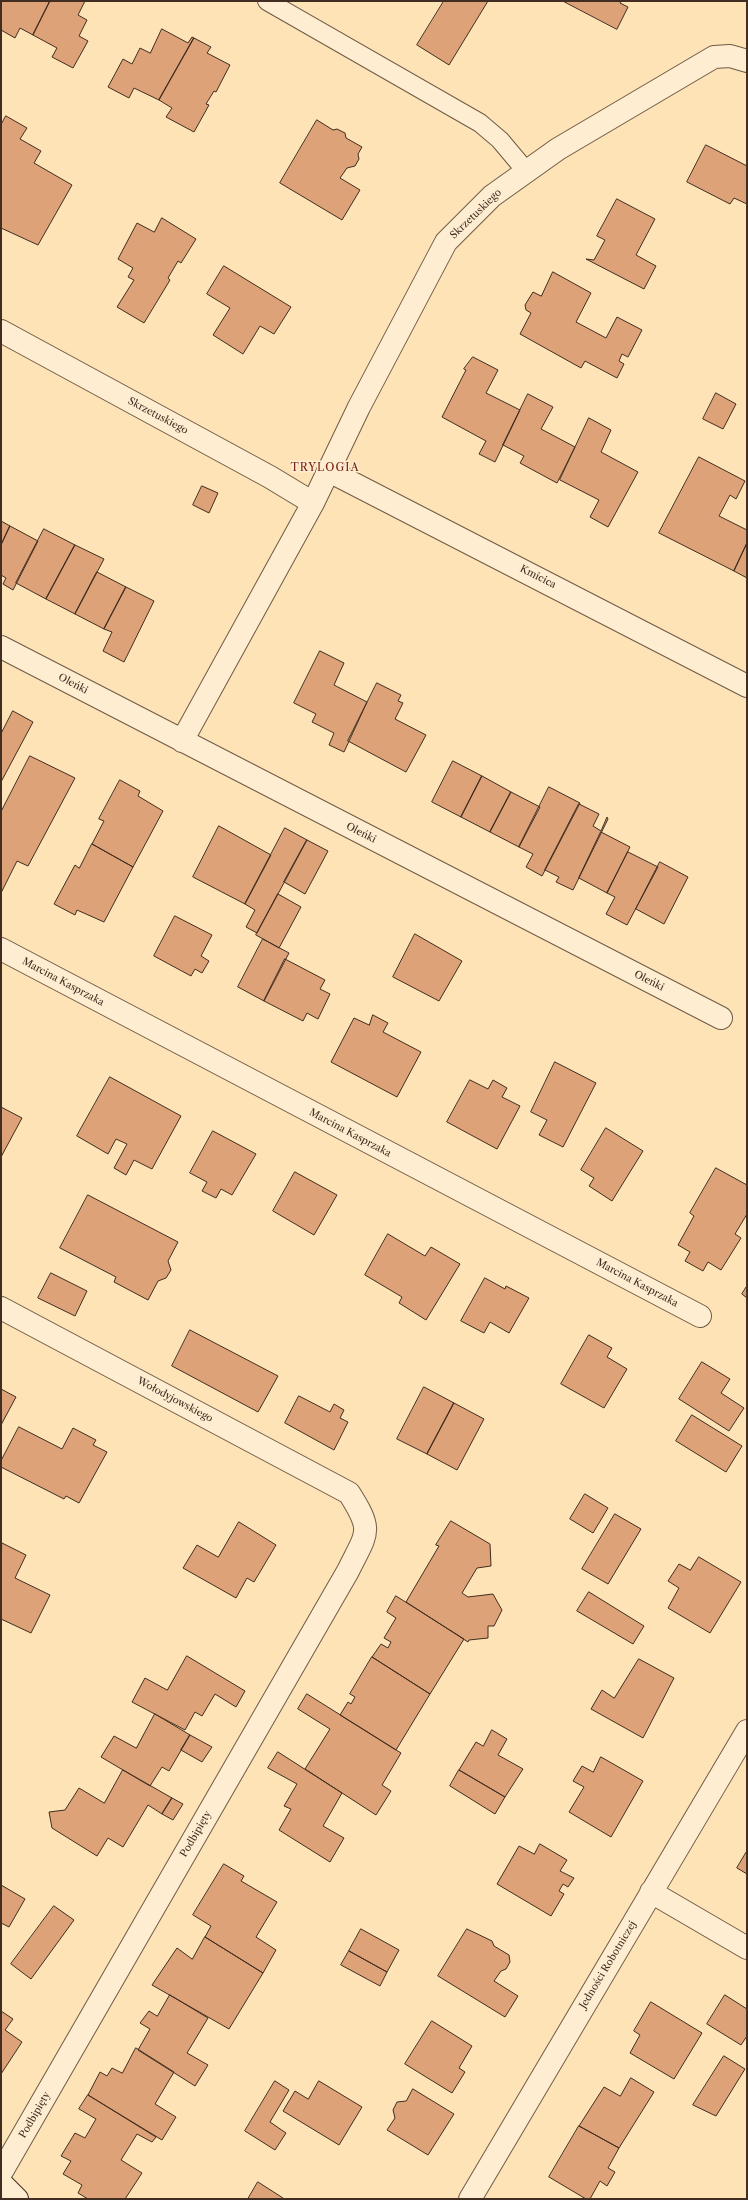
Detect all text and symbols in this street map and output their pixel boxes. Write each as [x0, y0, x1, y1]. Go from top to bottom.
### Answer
street label: Skrzetuskiego [448, 187, 504, 241]
street label: Skrzetuskiego [126, 395, 190, 437]
district label: TRYLOGIA [290, 461, 360, 475]
street label: Kmicica [518, 563, 558, 591]
street label: Oleńki [56, 671, 90, 697]
street label: Oleńki [344, 820, 378, 846]
street label: Marcina Kasprzaka [20, 955, 106, 1009]
street label: Oleńki [632, 968, 666, 994]
street label: Marcina Kasprzaka [307, 1106, 393, 1160]
street label: Marcina Kasprzaka [594, 1256, 680, 1310]
street label: Wołodyjowskiego [135, 1375, 215, 1425]
street label: Podbipięty [178, 1809, 214, 1859]
street label: Jedności Robotniczej [577, 1919, 639, 2011]
street label: Podbipięty [17, 2090, 53, 2140]

